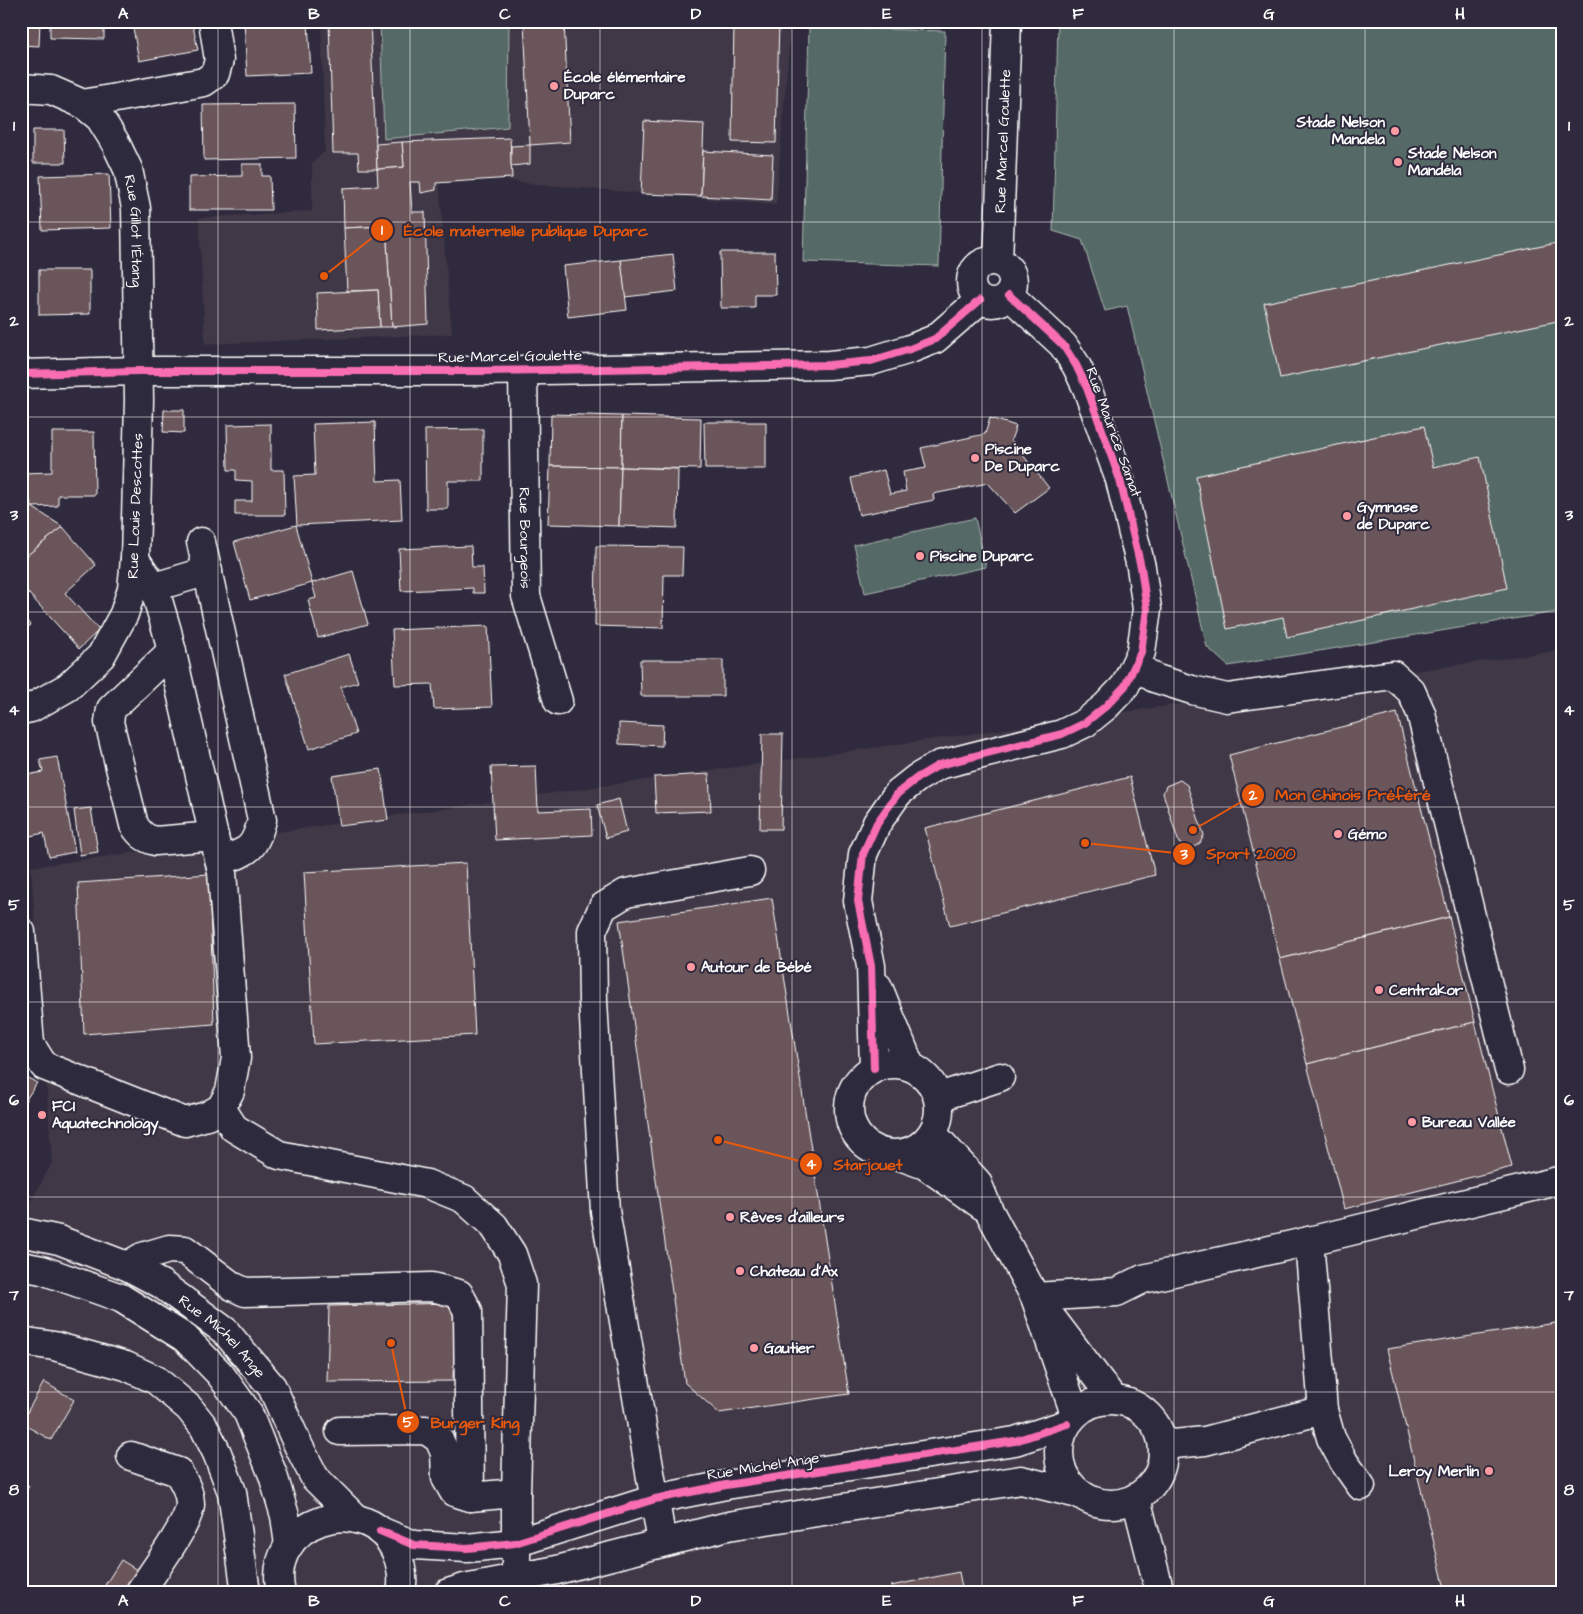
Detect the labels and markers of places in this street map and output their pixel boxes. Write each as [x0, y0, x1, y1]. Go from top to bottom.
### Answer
place label: École élémentaire Duparc [564, 67, 686, 105]
marker: École élémentaire Duparc [548, 80, 560, 92]
place label: Stade Nelson Mandela [1296, 112, 1385, 150]
marker: Stade Nelson Mandela [1389, 125, 1401, 137]
place label: Stade Nelson Mandéla [1407, 143, 1497, 181]
marker: Stade Nelson Mandéla [1392, 156, 1404, 168]
callout: École maternelle publique Duparc [369, 215, 659, 246]
place label: Piscine De Duparc [985, 439, 1060, 477]
marker: Piscine De Duparc [969, 452, 981, 464]
place label: Gymnase de Duparc [1356, 497, 1430, 535]
marker: Gymnase de Duparc [1341, 510, 1353, 522]
place label: Piscine Duparc [930, 546, 1034, 567]
marker: Piscine Duparc [914, 550, 926, 562]
callout: Mon Chinois Préféré [1240, 779, 1441, 810]
place label: Gémo [1348, 824, 1387, 845]
marker: Gémo [1332, 828, 1344, 840]
callout: Sport 2000 [1171, 838, 1305, 869]
place label: Autour de Bébé [701, 957, 812, 978]
marker: Autour de Bébé [685, 961, 697, 973]
place label: Centrakor [1389, 980, 1464, 1001]
marker: Centrakor [1373, 984, 1385, 996]
place label: FCI Aquatechnology [52, 1096, 159, 1136]
marker: FCI Aquatechnology [36, 1109, 48, 1121]
place label: Bureau Vallée [1422, 1112, 1516, 1133]
marker: Bureau Vallée [1406, 1116, 1418, 1128]
callout: Starjouet [799, 1148, 913, 1179]
place label: Rêves d'ailleurs [740, 1207, 845, 1228]
marker: Rêves d'ailleurs [724, 1211, 736, 1223]
place label: Chateau d'Ax [750, 1261, 839, 1282]
marker: Chateau d'Ax [734, 1265, 746, 1277]
place label: Gautier [764, 1338, 815, 1359]
marker: Gautier [748, 1342, 760, 1354]
callout: Burger King [396, 1407, 529, 1438]
place label: Leroy Merlin [1389, 1461, 1479, 1483]
marker: Leroy Merlin [1483, 1465, 1495, 1477]

